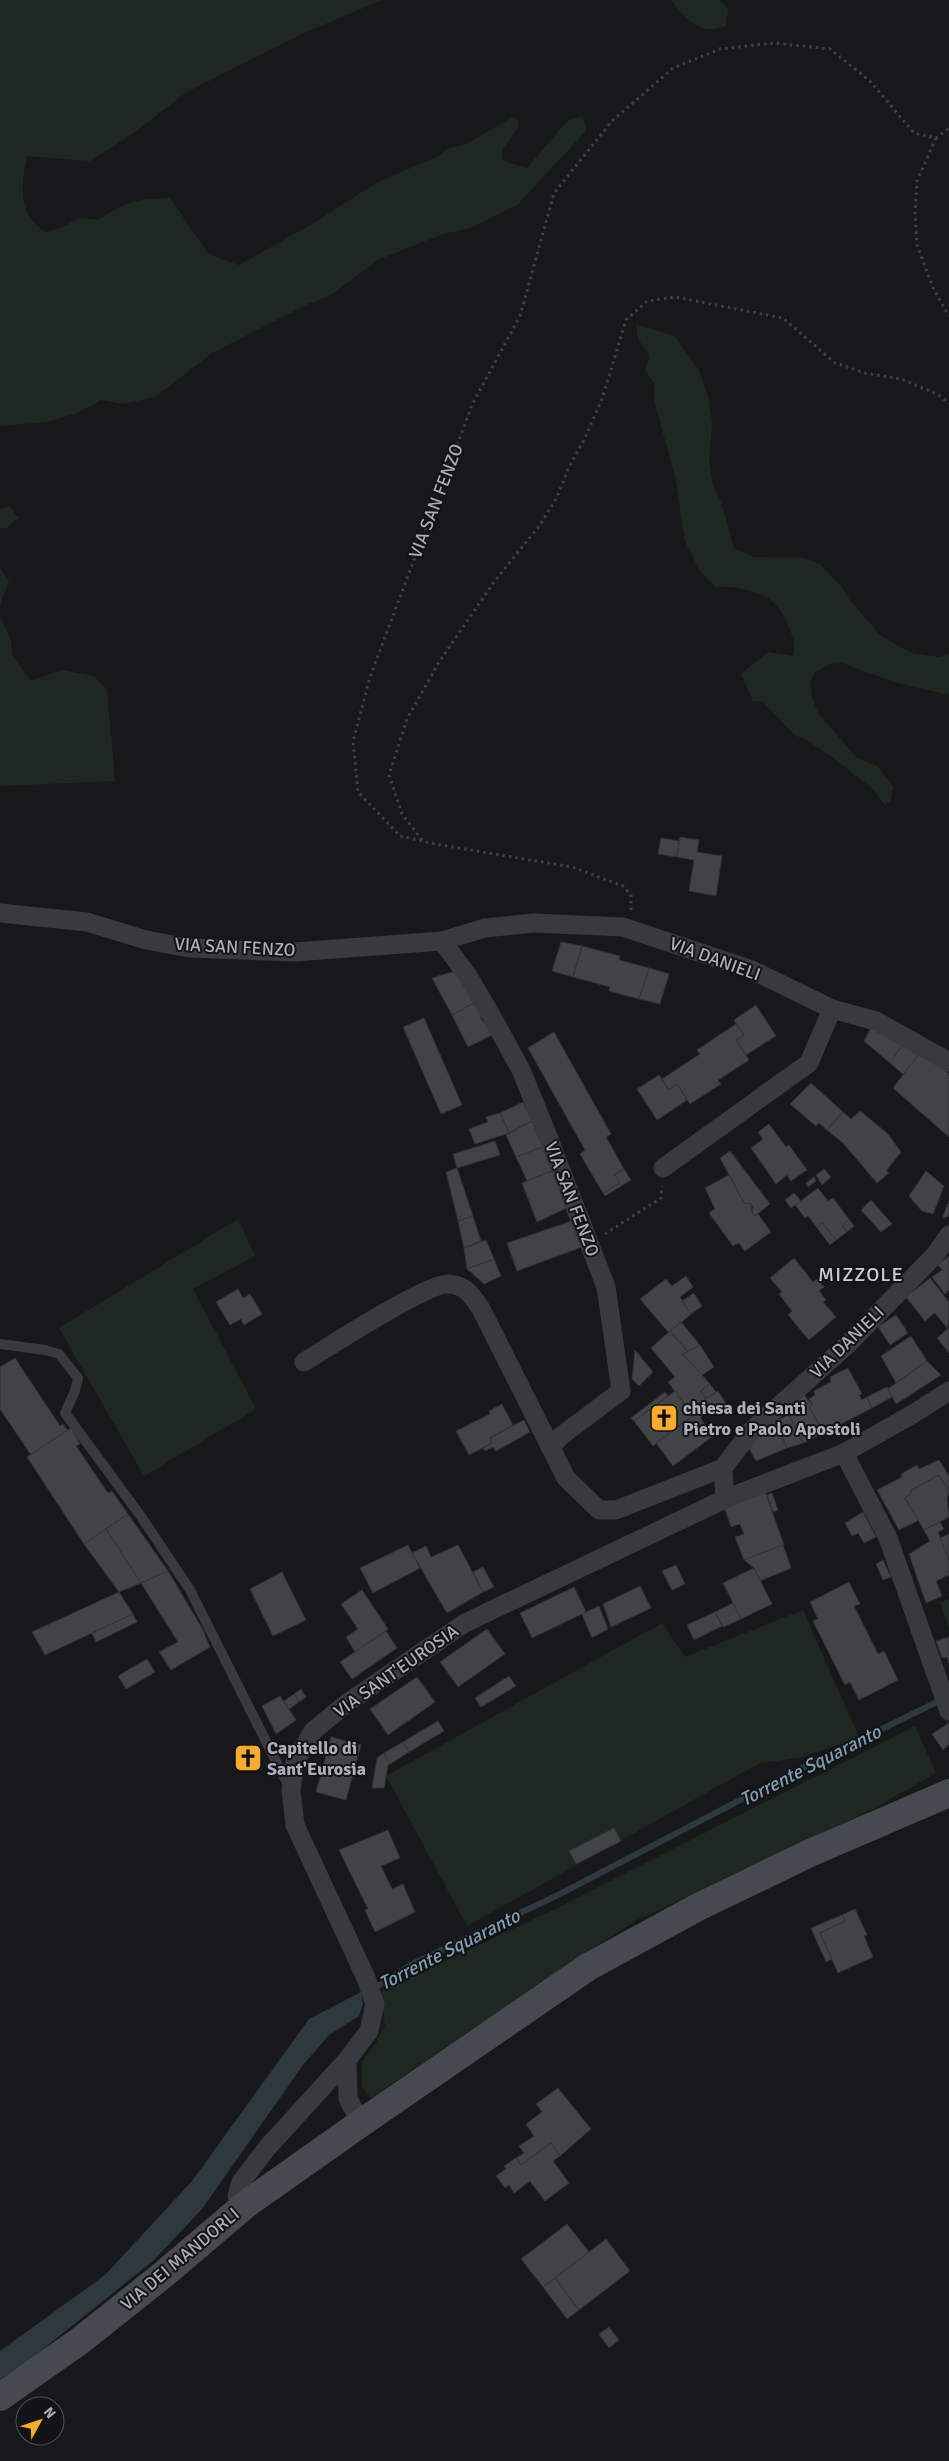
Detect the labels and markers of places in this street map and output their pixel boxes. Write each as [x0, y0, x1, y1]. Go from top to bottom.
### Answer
place label: chiesa dei Santi Pietro e Paolo Apostoli [683, 1397, 861, 1440]
church icon: chiesa dei Santi Pietro e Paolo Apostoli [649, 1403, 679, 1433]
place label: Capitello di Sant'Eurosia [267, 1737, 366, 1780]
church icon: Capitello di Sant'Eurosia [233, 1743, 263, 1773]

